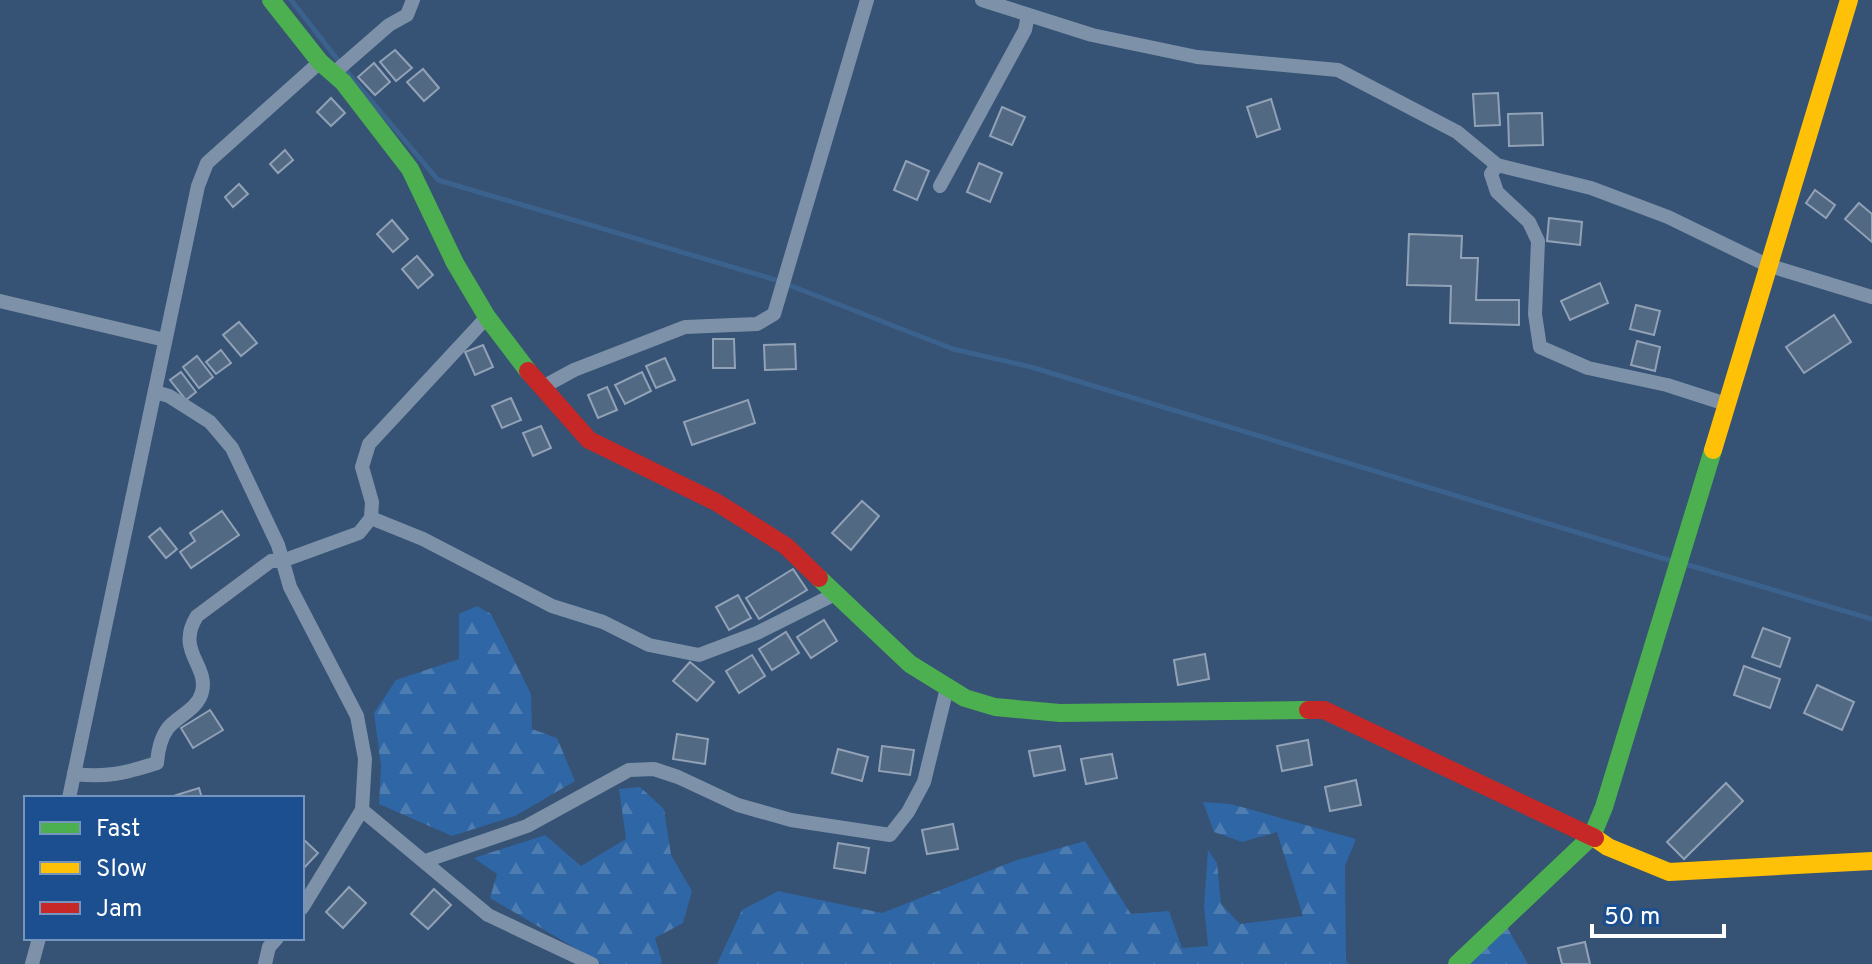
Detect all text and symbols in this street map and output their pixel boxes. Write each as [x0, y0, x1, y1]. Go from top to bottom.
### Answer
legend [24, 796, 304, 940]
text: Fast [96, 815, 140, 845]
text: Slow [96, 855, 147, 885]
scale bar [1592, 888, 1724, 938]
text: Jam [96, 895, 142, 925]
text: 50 m [1604, 903, 1660, 933]

